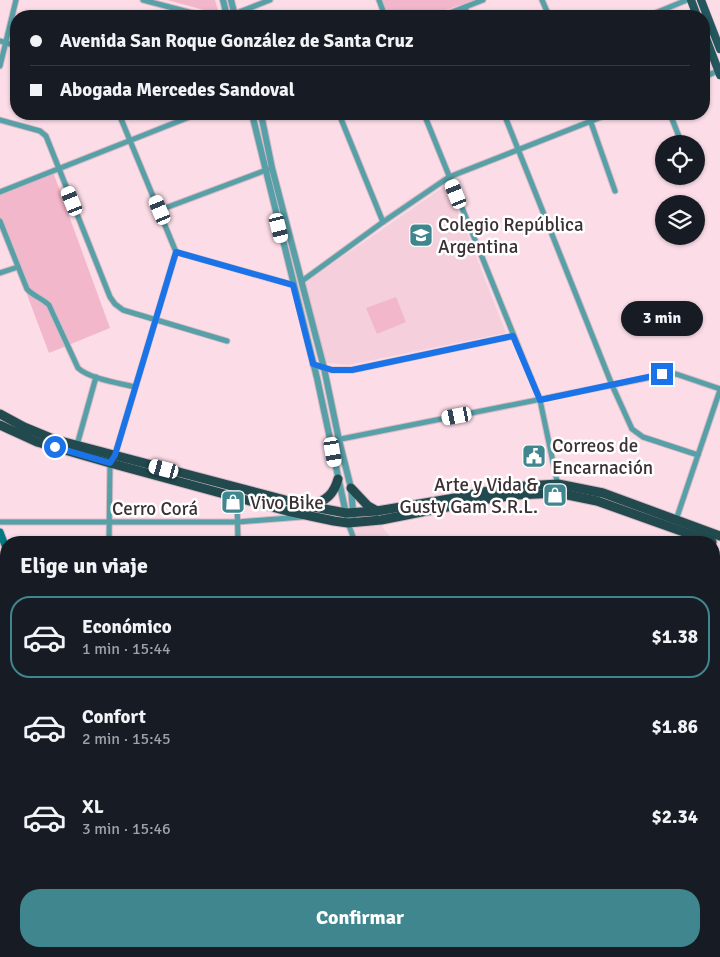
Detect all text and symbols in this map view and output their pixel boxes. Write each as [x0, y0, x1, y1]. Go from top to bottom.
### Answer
text: Avenida San Roque González de Santa Cruz [60, 29, 414, 53]
text: Abogada Mercedes Sandoval [60, 78, 295, 102]
map controls [655, 135, 705, 245]
button: locate [655, 135, 705, 185]
car [443, 177, 468, 211]
car [59, 184, 84, 218]
car [147, 193, 172, 227]
button: layers [655, 195, 705, 245]
car [268, 212, 289, 244]
place label: Colegio República Argentina [438, 213, 584, 259]
school or university icon: Colegio República Argentina [408, 222, 434, 248]
callout: 3 min [621, 302, 703, 336]
text: 3 min [643, 308, 681, 328]
route end [651, 363, 673, 385]
car [440, 406, 473, 426]
place label: Correos de Encarnación [552, 434, 653, 480]
route start [44, 436, 66, 458]
car [323, 436, 342, 468]
public building icon: Correos de Encarnación [521, 443, 547, 469]
car [147, 458, 180, 480]
place label: Arte y Vida & Gusty Gam S.R.L. [399, 473, 538, 519]
shop icon: Arte y Vida & Gusty Gam S.R.L. [542, 482, 568, 508]
shop icon: Vivo Bike [220, 489, 246, 515]
place label: Vivo Bike [250, 491, 324, 515]
street label: Cerro Corá [112, 497, 198, 521]
text: Elige un viaje [20, 552, 148, 579]
icon: car [22, 615, 67, 660]
text: Económico [82, 615, 172, 639]
text: $1.38 [652, 625, 698, 649]
text: 1 min · 15:44 [82, 639, 171, 659]
icon: car [22, 705, 67, 750]
text: Confort [82, 705, 146, 729]
text: $1.86 [652, 715, 698, 739]
text: 2 min · 15:45 [82, 729, 171, 749]
icon: car [22, 795, 67, 840]
text: XL [82, 795, 104, 819]
text: $2.34 [652, 805, 698, 829]
text: 3 min · 15:46 [82, 819, 171, 839]
button: Confirmar [20, 889, 700, 947]

